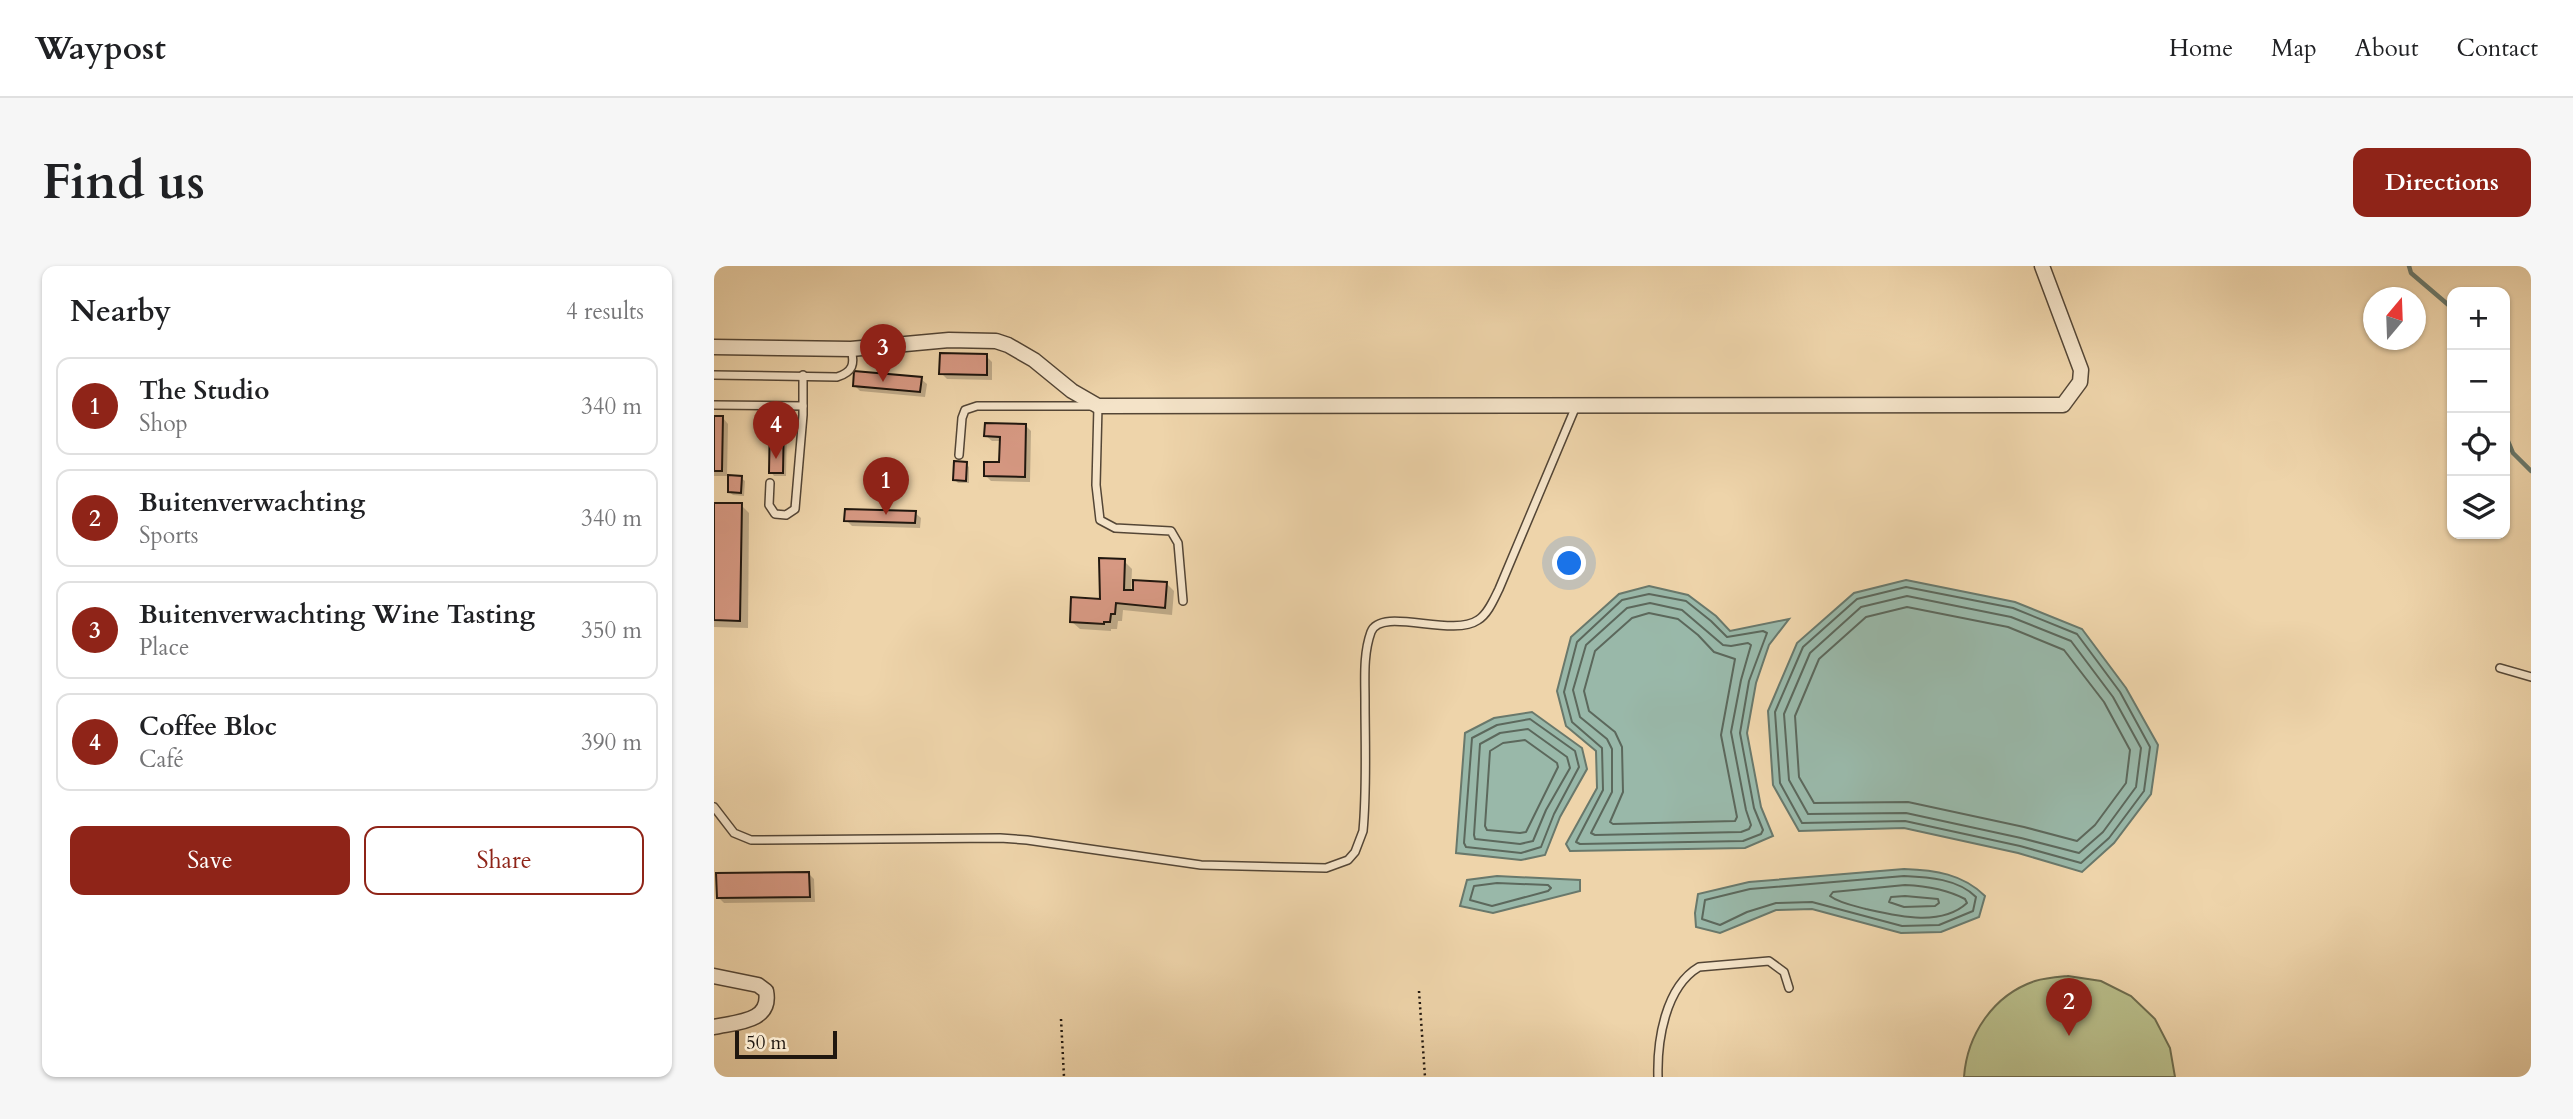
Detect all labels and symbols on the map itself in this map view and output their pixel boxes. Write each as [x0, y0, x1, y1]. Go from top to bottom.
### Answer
north arrow [2363, 287, 2426, 350]
pin: 3 [860, 324, 906, 382]
pin: 4 [753, 401, 799, 459]
pin: 1 [863, 457, 909, 515]
your location [1552, 546, 1586, 580]
pin: 2 [2046, 978, 2092, 1036]
scale bar [735, 1028, 836, 1060]

